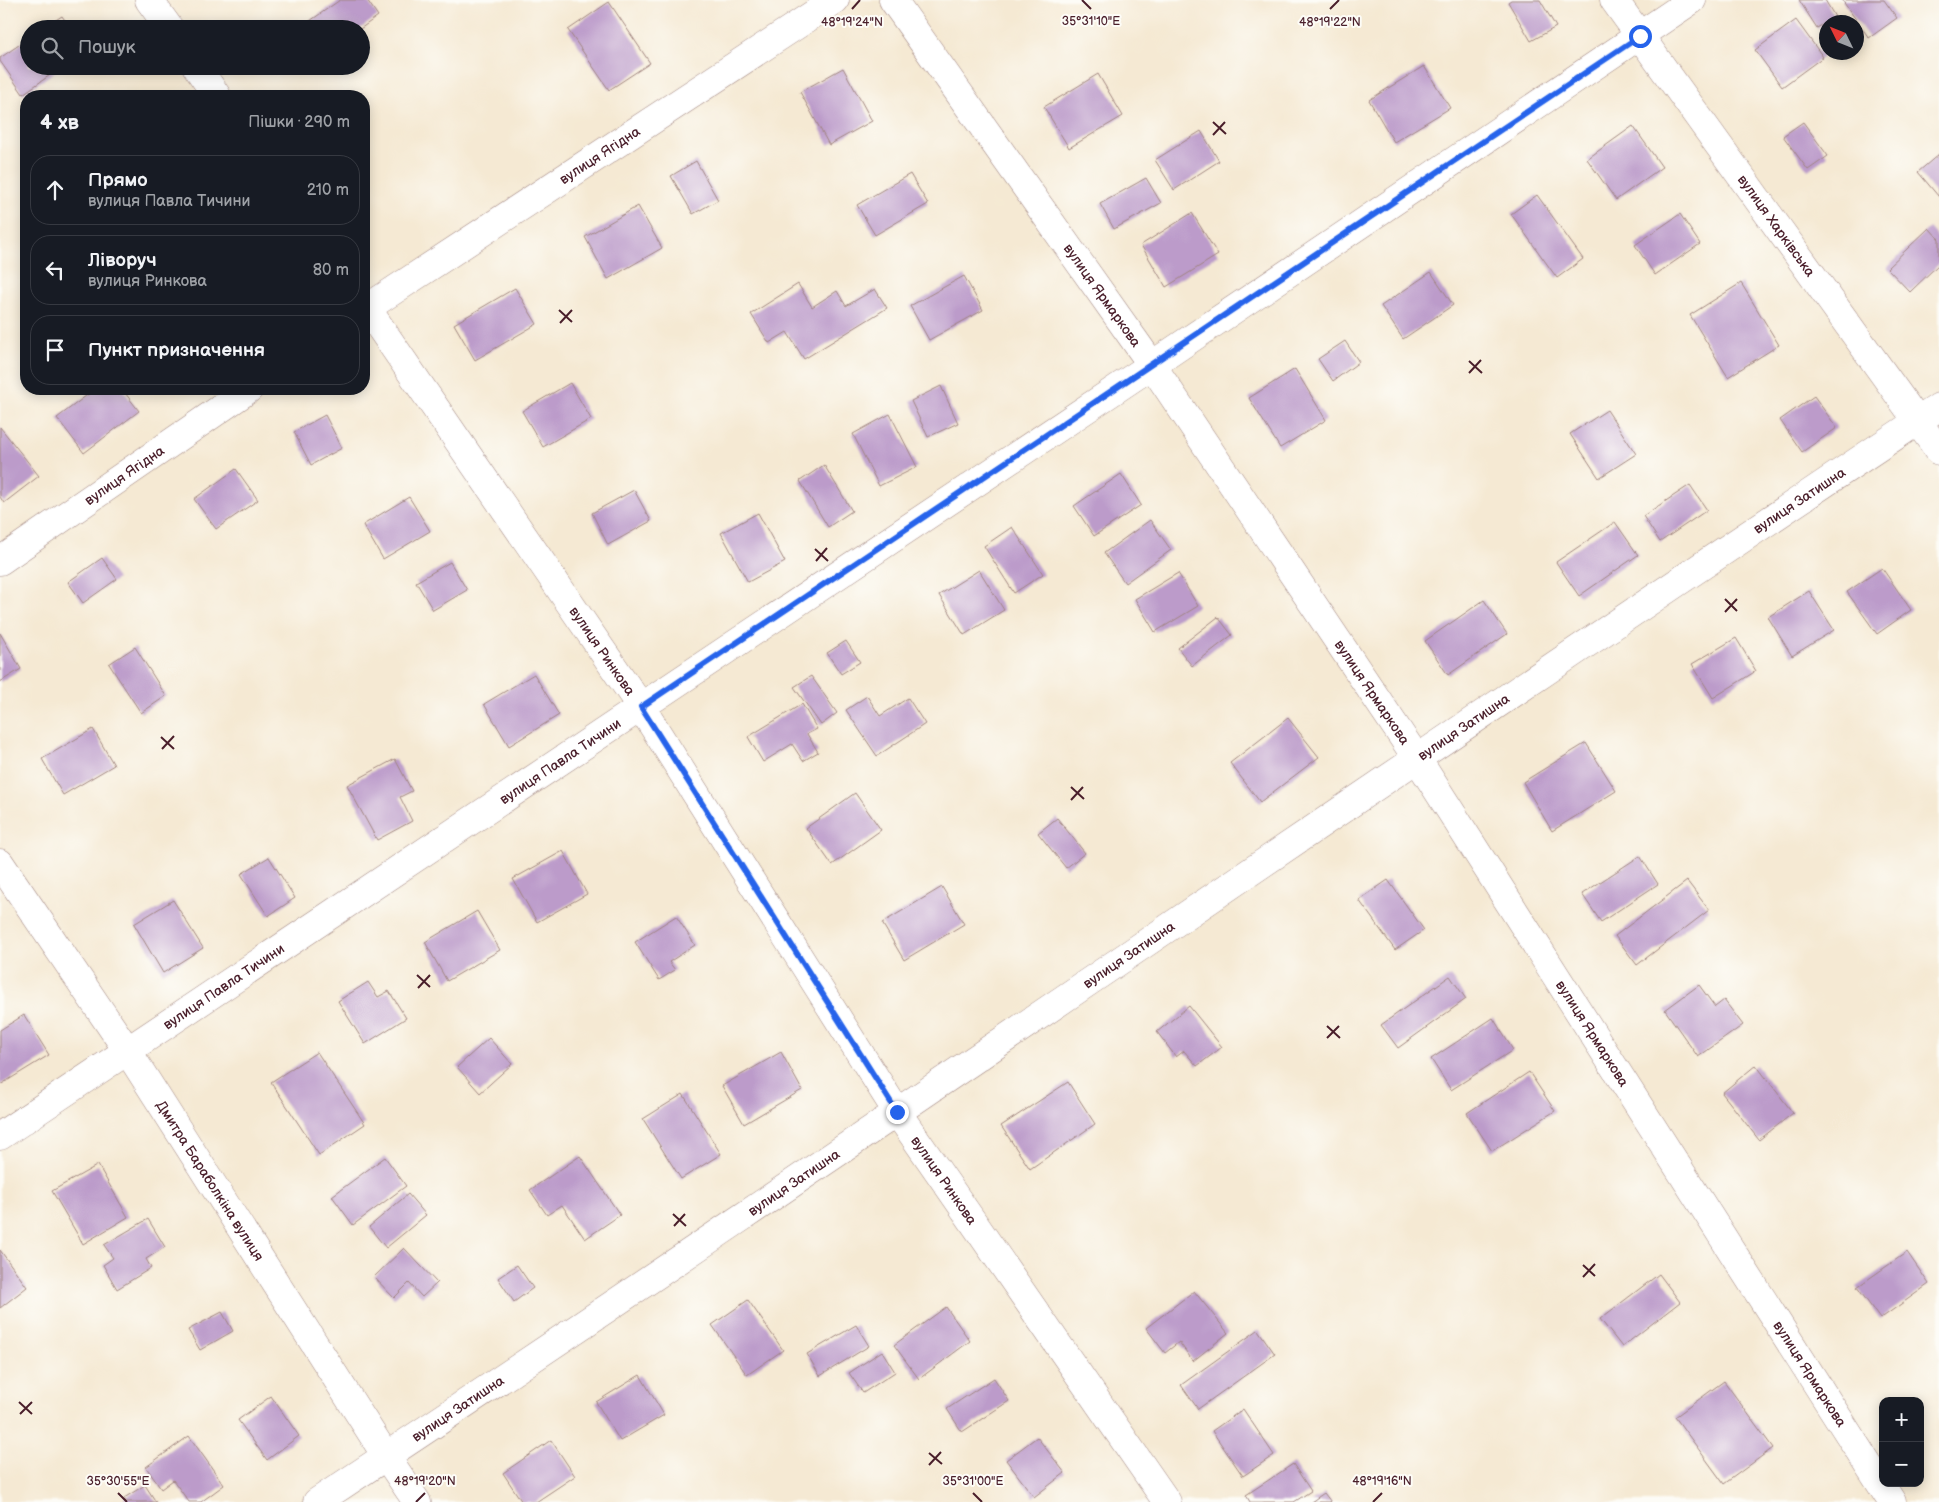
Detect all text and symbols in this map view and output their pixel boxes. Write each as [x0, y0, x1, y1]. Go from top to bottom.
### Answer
text: 35°31'10"E [1062, 14, 1120, 29]
text: 48°19'24"N [821, 15, 883, 30]
text: 48°19'22"N [1299, 15, 1361, 30]
north arrow [1819, 15, 1864, 60]
search box [20, 20, 370, 75]
route start [1629, 25, 1652, 48]
icon: search [38, 34, 66, 62]
text: Пошук [78, 36, 136, 59]
text: 4 хв [40, 110, 79, 135]
text: Пішки · 290 m [248, 113, 350, 132]
street label: вулиця Ягідна [556, 122, 644, 188]
text: Прямо [88, 169, 148, 192]
street label: вулиця Харківська [1734, 172, 1819, 281]
icon: ahead [41, 176, 69, 204]
text: 210 m [307, 181, 349, 200]
text: вулиця Павла Тичини [88, 192, 250, 211]
street label: вулиця Ярмаркова [1060, 241, 1145, 351]
text: Ліворуч [88, 249, 157, 272]
icon: left [41, 256, 69, 284]
text: 80 m [313, 261, 349, 280]
text: вулиця Ринкова [88, 272, 207, 291]
icon: arrive [41, 336, 69, 364]
text: Пункт призначення [88, 339, 265, 362]
street label: вулиця Ягідна [81, 442, 168, 509]
street label: вулиця Затишна [1750, 463, 1849, 538]
street label: вулиця Ринкова [566, 604, 639, 700]
street label: вулиця Ярмаркова [1331, 637, 1414, 749]
street label: вулиця Затишна [1415, 690, 1514, 764]
street label: вулиця Павла Тичини [497, 715, 624, 808]
street label: вулиця Затишна [1080, 917, 1179, 992]
street label: вулиця Павла Тичини [160, 940, 288, 1033]
street label: вулиця Ярмаркова [1552, 977, 1633, 1090]
street label: Дмитра Бараболкіна вулиця [152, 1098, 267, 1264]
route end [886, 1101, 909, 1124]
street label: вулиця Ринкова [907, 1133, 981, 1229]
street label: вулиця Затишна [745, 1145, 844, 1220]
street label: вулиця Ярмаркова [1769, 1318, 1850, 1431]
street label: вулиця Затишна [409, 1372, 508, 1446]
map controls [1879, 1397, 1924, 1487]
button: + [1879, 1397, 1924, 1442]
button: − [1879, 1442, 1924, 1487]
text: 35°30'55"E [87, 1474, 150, 1489]
text: 48°19'20"N [394, 1474, 456, 1489]
text: 35°31'00"E [943, 1474, 1004, 1489]
text: 48°19'16"N [1352, 1474, 1412, 1489]

